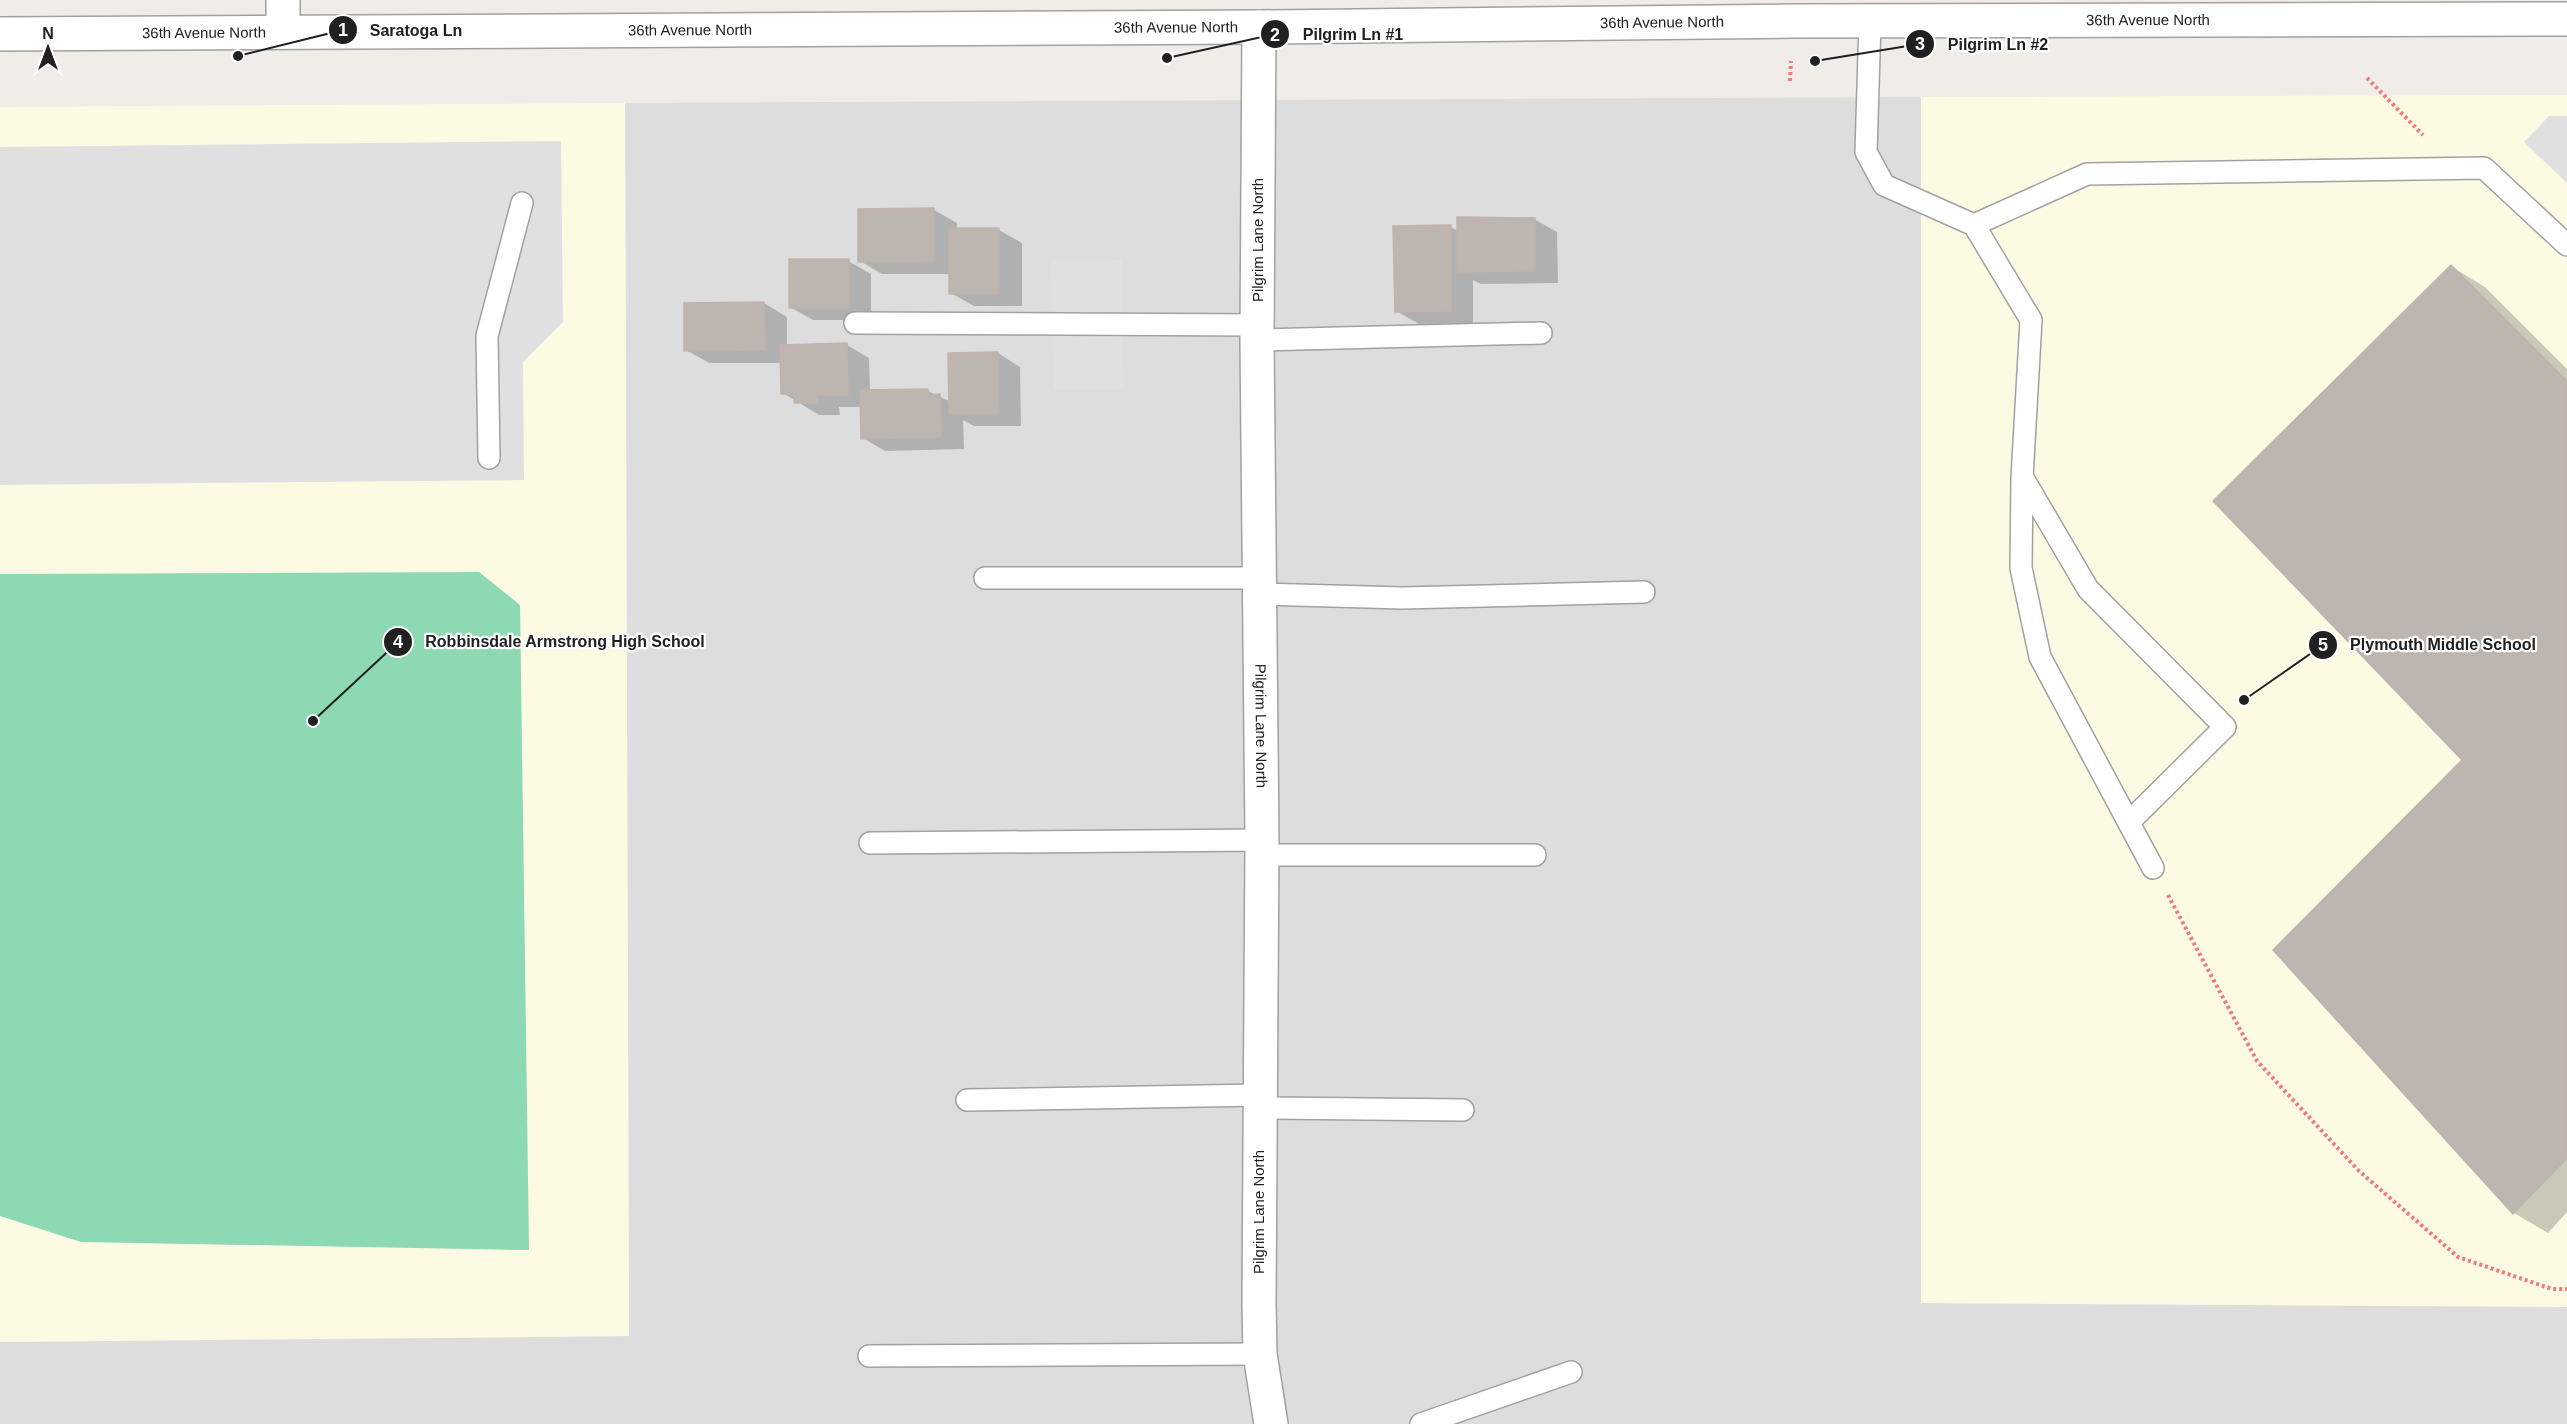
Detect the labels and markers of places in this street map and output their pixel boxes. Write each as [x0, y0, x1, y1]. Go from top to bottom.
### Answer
callout: Saratoga Ln [328, 13, 474, 47]
callout: Pilgrim Ln #1 [1260, 17, 1415, 51]
callout: Pilgrim Ln #2 [1905, 27, 2060, 61]
callout: Robbinsdale Armstrong High School [383, 625, 717, 659]
callout: Plymouth Middle School [2308, 628, 2548, 662]

